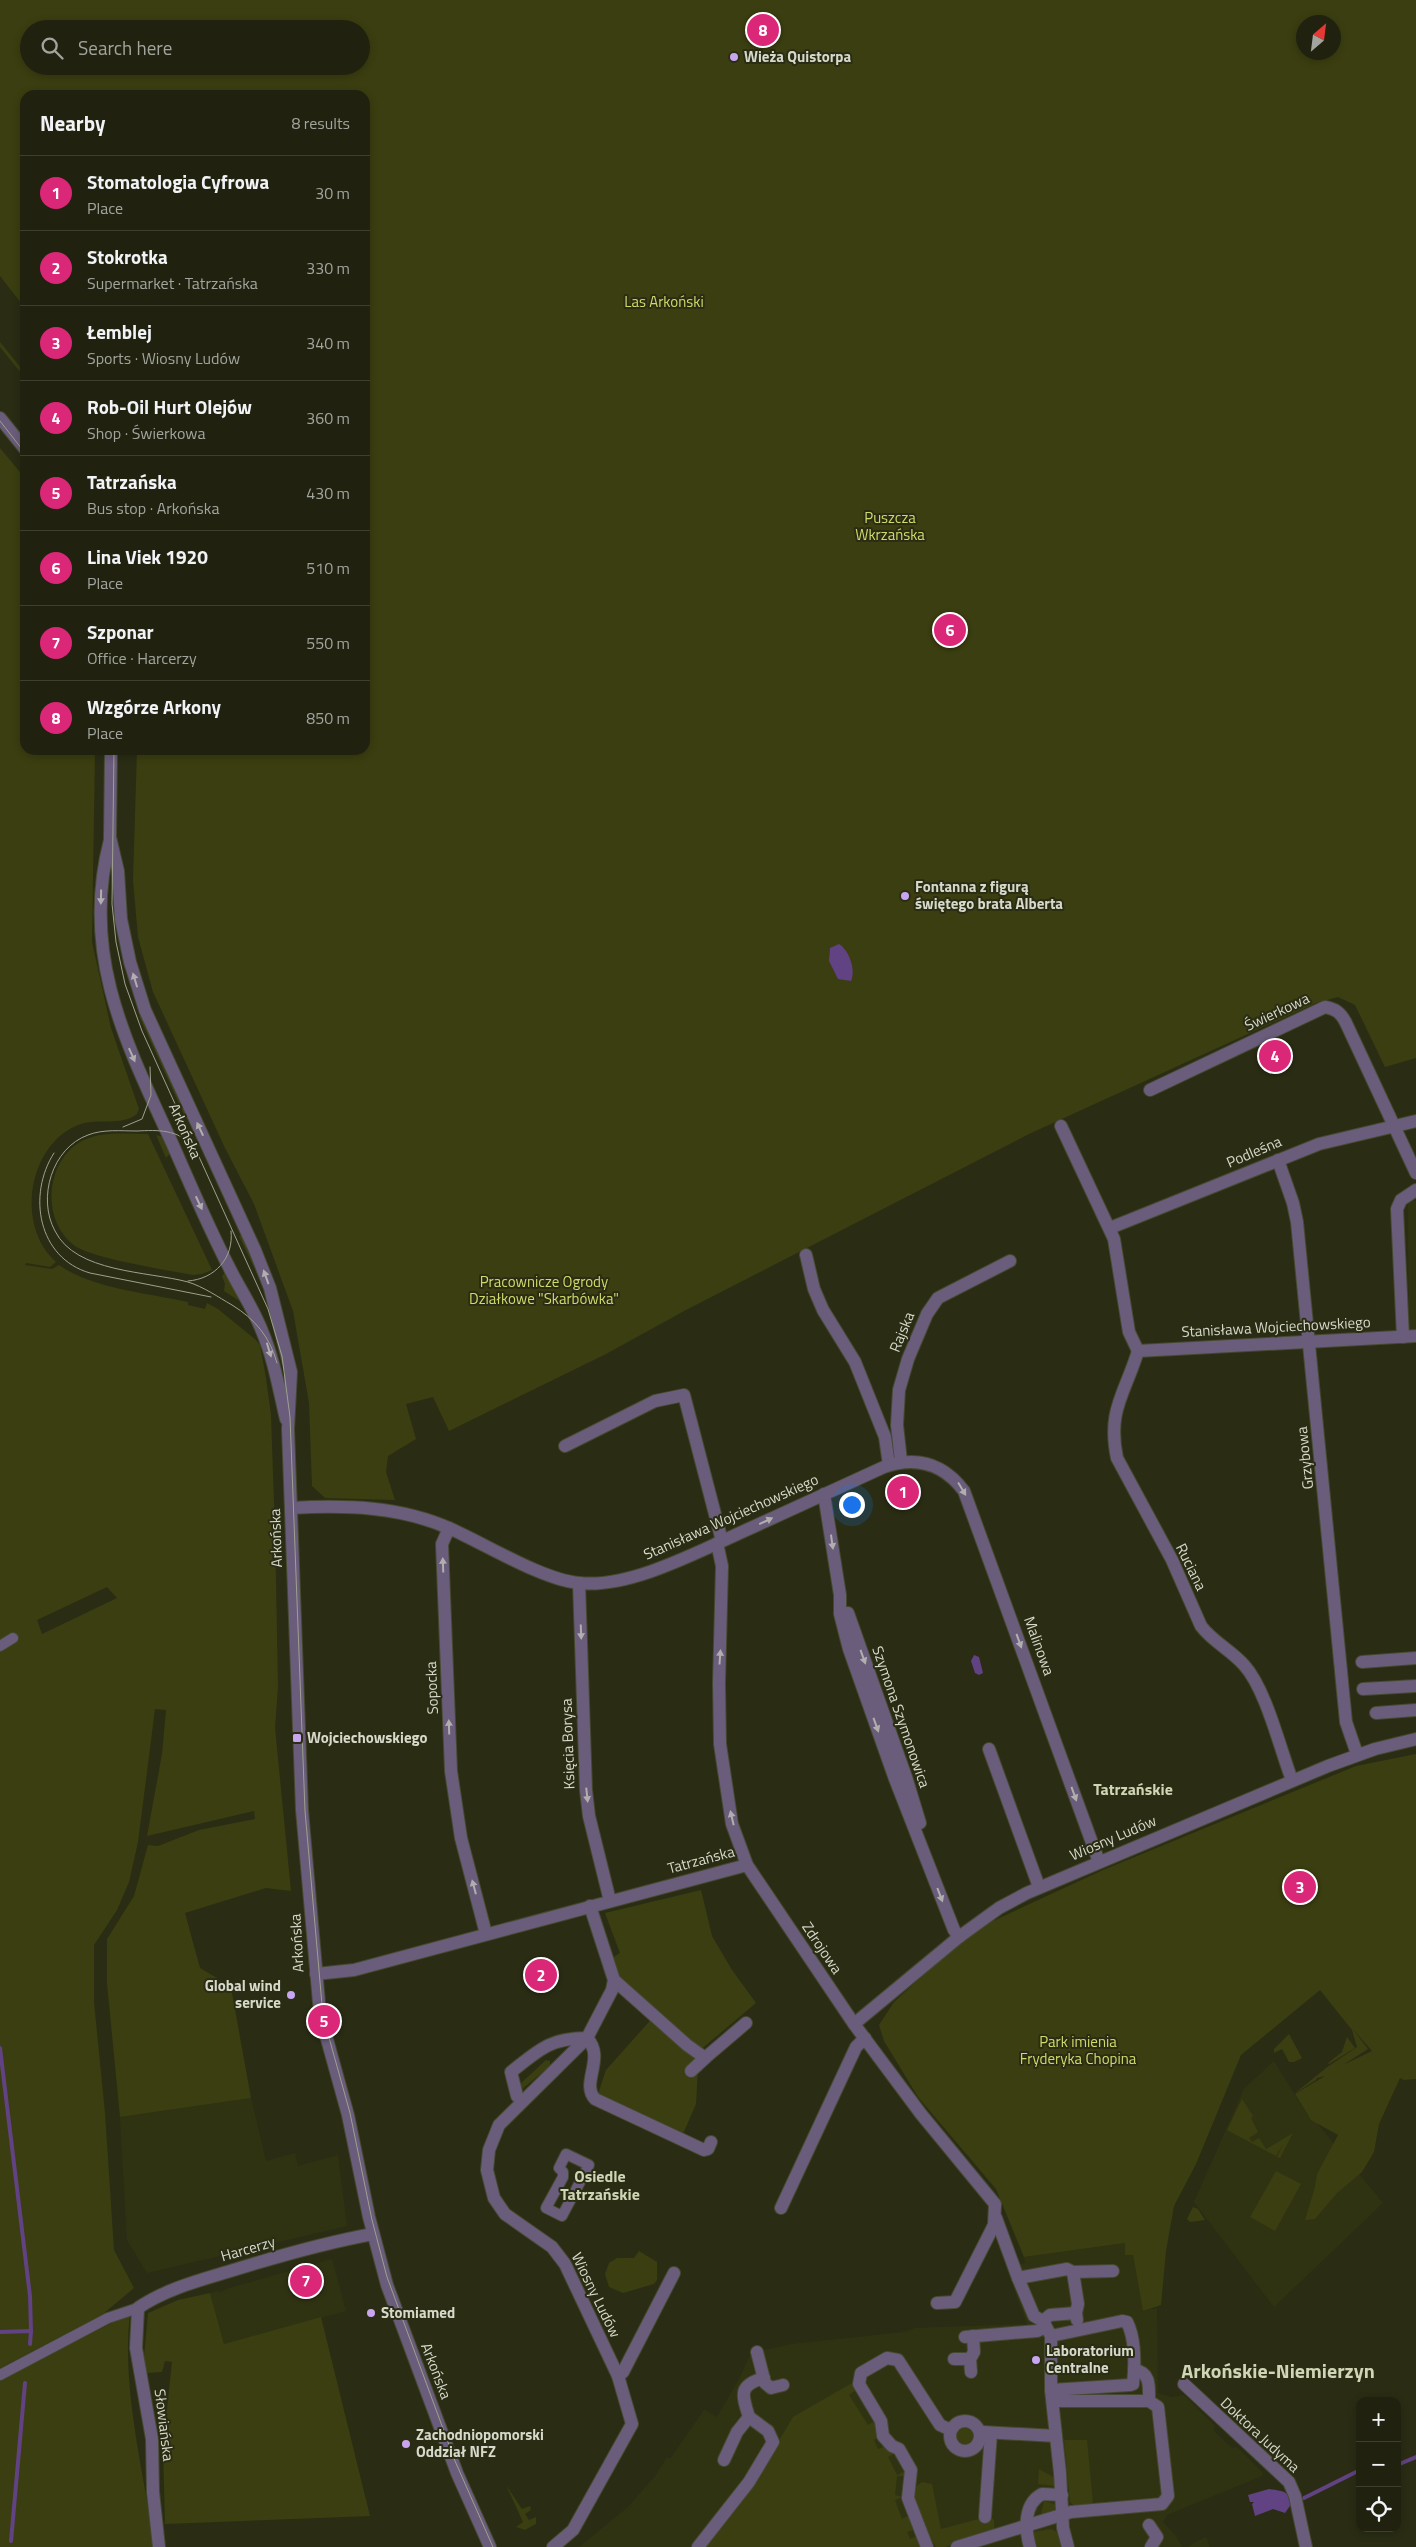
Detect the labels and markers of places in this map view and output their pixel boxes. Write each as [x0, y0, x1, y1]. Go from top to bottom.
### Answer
pin: 8 [747, 11, 779, 49]
place label: Wieża Quistorpa [744, 45, 851, 68]
marker: Wieża Quistorpa [728, 51, 740, 63]
pin: 6 [934, 611, 966, 649]
place label: Fontanna z figurą świętego brata Alberta [915, 875, 1063, 915]
marker: Fontanna z figurą świętego brata Alberta [899, 890, 911, 902]
pin: 4 [1259, 1037, 1291, 1075]
pin: 1 [887, 1473, 919, 1511]
place label: Wojciechowskiego [307, 1726, 428, 1749]
marker: Wojciechowskiego [291, 1732, 303, 1744]
pin: 3 [1284, 1868, 1316, 1906]
pin: 2 [525, 1956, 557, 1994]
place label: Global wind service [205, 1974, 281, 2014]
marker: Global wind service [285, 1989, 297, 2001]
pin: 5 [308, 2002, 340, 2040]
pin: 7 [290, 2262, 322, 2300]
place label: Stomiamed [381, 2301, 455, 2324]
marker: Stomiamed [365, 2307, 377, 2319]
place label: Laboratorium Centralne [1046, 2339, 1134, 2379]
marker: Laboratorium Centralne [1030, 2354, 1042, 2366]
place label: Zachodniopomorski Oddział NFZ [416, 2423, 544, 2463]
marker: Zachodniopomorski Oddział NFZ [400, 2438, 412, 2450]

